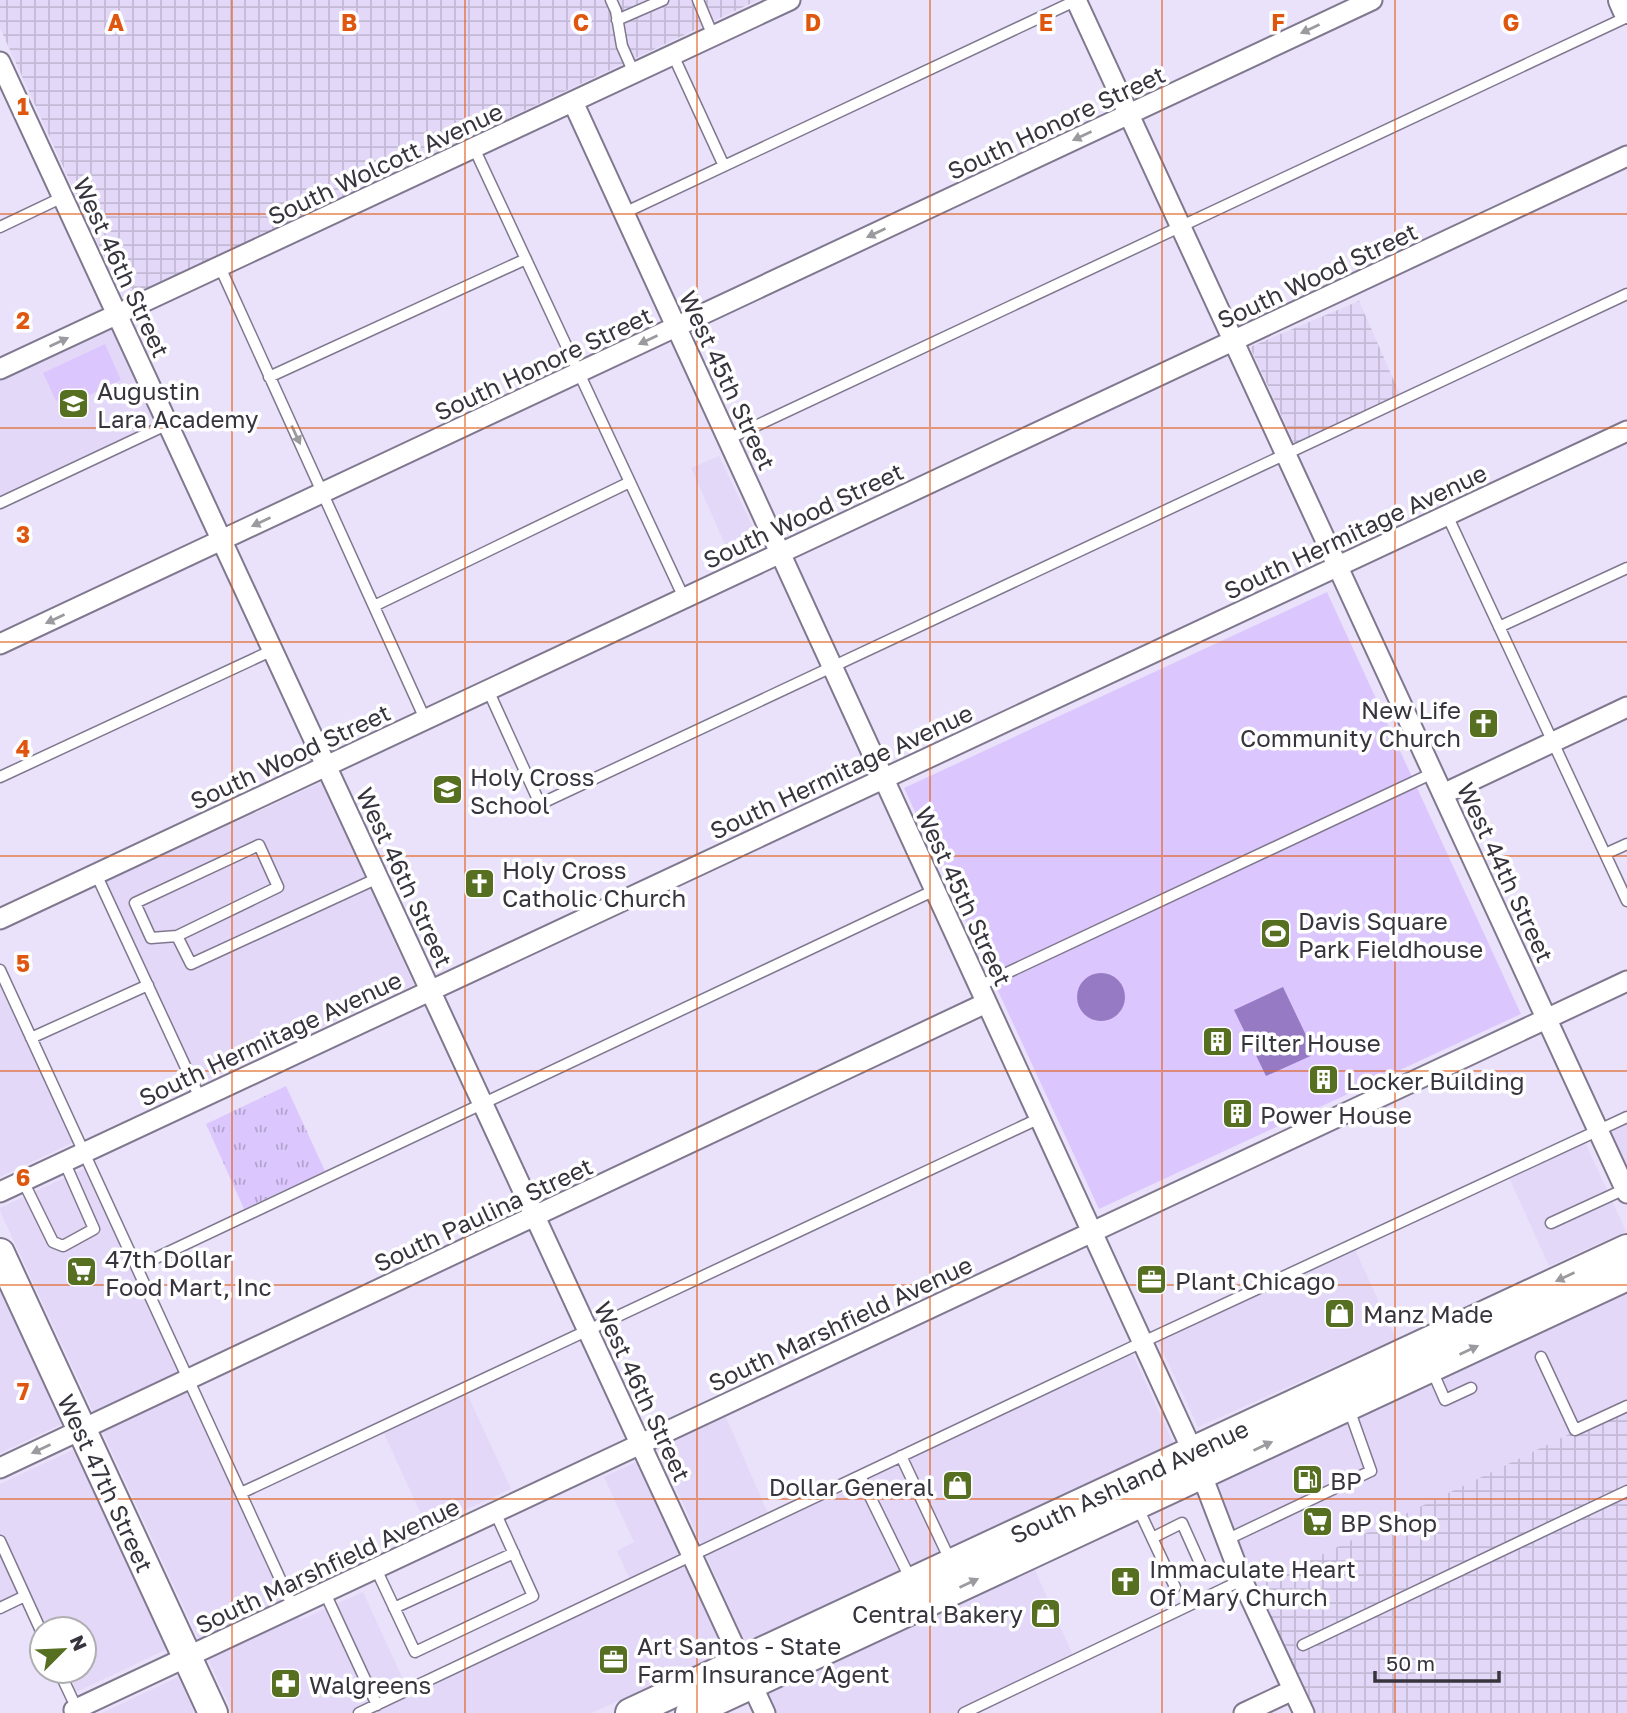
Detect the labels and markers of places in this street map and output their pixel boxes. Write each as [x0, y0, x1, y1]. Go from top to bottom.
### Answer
place label: Augustin Lara Academy [97, 376, 259, 433]
school or university icon: Augustin Lara Academy [57, 387, 91, 421]
place label: New Life Community Church [1240, 695, 1461, 752]
church icon: New Life Community Church [1467, 706, 1501, 740]
place label: Holy Cross School [470, 762, 595, 819]
school or university icon: Holy Cross School [430, 773, 464, 807]
place label: Holy Cross Catholic Church [502, 855, 686, 912]
church icon: Holy Cross Catholic Church [462, 866, 496, 900]
place label: Davis Square Park Fieldhouse [1298, 906, 1483, 963]
sports icon: Davis Square Park Fieldhouse [1258, 917, 1292, 951]
building icon: Filter House [1200, 1025, 1234, 1059]
place label: Filter House [1240, 1028, 1381, 1057]
building icon: Locker Building [1306, 1063, 1340, 1097]
place label: Locker Building [1346, 1066, 1524, 1095]
building icon: Power House [1220, 1097, 1254, 1131]
place label: Power House [1260, 1100, 1412, 1129]
place label: 47th Dollar Food Mart, Inc [105, 1244, 272, 1301]
supermarket icon: 47th Dollar Food Mart, Inc [65, 1255, 99, 1289]
office icon: Plant Chicago [1135, 1263, 1169, 1297]
place label: Plant Chicago [1175, 1266, 1335, 1295]
shop icon: Manz Made [1323, 1296, 1357, 1330]
place label: Manz Made [1363, 1299, 1493, 1328]
fuel station icon: BP [1290, 1463, 1324, 1497]
place label: BP [1330, 1466, 1362, 1495]
shop icon: Dollar General [940, 1469, 974, 1503]
place label: Dollar General [769, 1472, 934, 1501]
supermarket icon: BP Shop [1300, 1505, 1334, 1539]
place label: BP Shop [1340, 1508, 1437, 1537]
place label: Immaculate Heart Of Mary Church [1149, 1554, 1356, 1611]
church icon: Immaculate Heart Of Mary Church [1109, 1565, 1143, 1599]
shop icon: Central Bakery [1029, 1596, 1063, 1630]
place label: Central Bakery [852, 1599, 1023, 1628]
place label: Art Santos - State Farm Insurance Agent [637, 1631, 890, 1688]
office icon: Art Santos - State Farm Insurance Agent [597, 1642, 631, 1676]
pharmacy icon: Walgreens [269, 1667, 303, 1701]
place label: Walgreens [309, 1670, 431, 1699]

